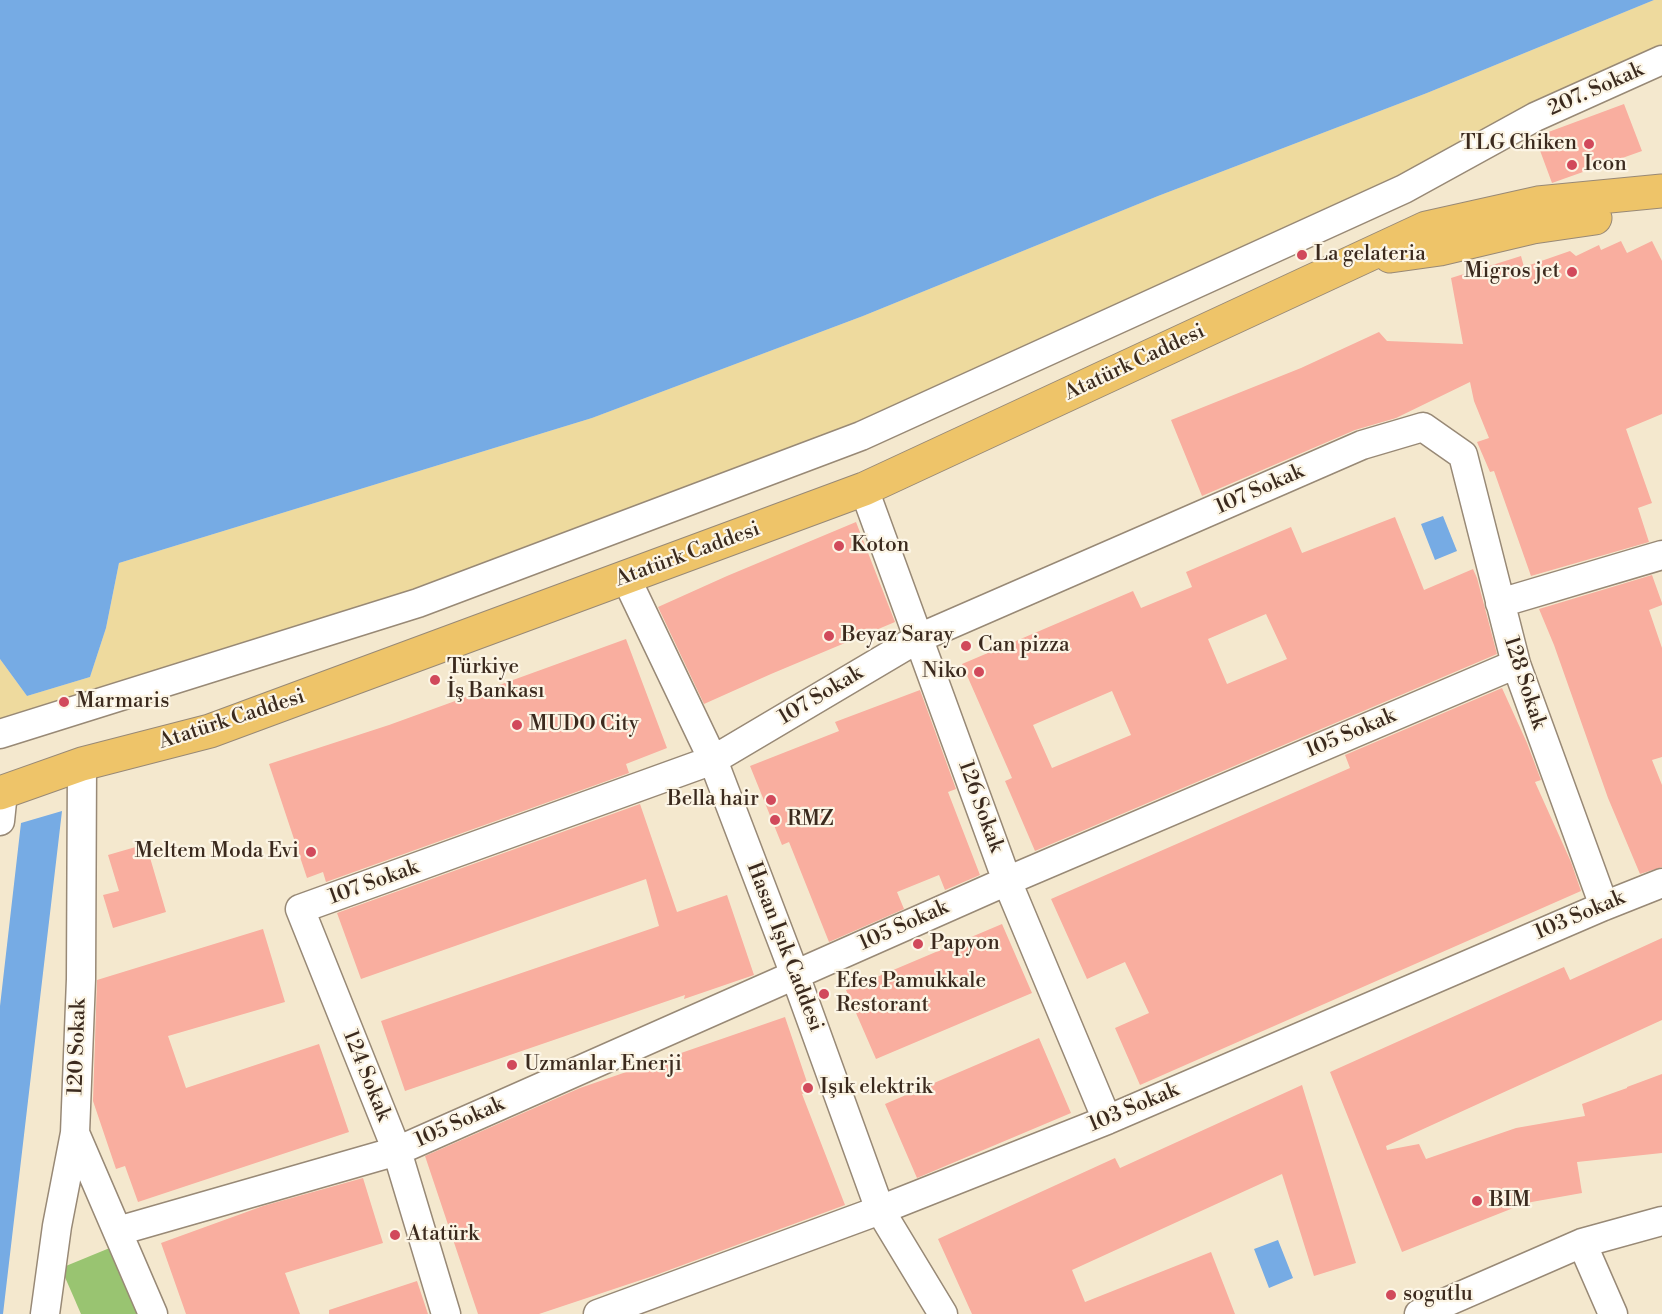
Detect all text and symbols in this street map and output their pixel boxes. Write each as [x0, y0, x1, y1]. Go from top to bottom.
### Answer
street label: 207. Sokak [1544, 58, 1648, 122]
place label: TLG Chiken [1461, 131, 1577, 157]
marker: TLG Chiken [1582, 137, 1596, 151]
place label: Icon [1584, 152, 1627, 178]
marker: Icon [1565, 158, 1579, 172]
place label: La gelateria [1314, 242, 1426, 268]
marker: La gelateria [1295, 248, 1309, 262]
place label: Migros jet [1464, 259, 1560, 285]
marker: Migros jet [1565, 265, 1579, 279]
street label: Atatürk Caddesi [1061, 319, 1209, 407]
street label: 107 Sokak [1212, 459, 1308, 521]
street label: Atatürk Caddesi [612, 517, 764, 593]
place label: Koton [851, 533, 909, 559]
marker: Koton [832, 539, 846, 553]
place label: Beyaz Saray [841, 623, 954, 649]
marker: Beyaz Saray [822, 629, 836, 643]
place label: Can pizza [978, 633, 1070, 659]
street label: 128 Sokak [1497, 634, 1551, 732]
marker: Can pizza [959, 639, 973, 653]
place label: Türkiye İş Bankası [447, 655, 545, 705]
place label: Niko [922, 659, 967, 685]
street label: 107 Sokak [774, 661, 868, 731]
marker: Niko [972, 665, 986, 679]
marker: Türkiye İş Bankası [428, 673, 442, 687]
street label: Atatürk Caddesi [156, 685, 308, 755]
place label: Marmaris [76, 689, 169, 715]
marker: Marmaris [57, 695, 71, 709]
street label: 105 Sokak [1302, 704, 1400, 764]
place label: MUDO City [529, 712, 639, 738]
marker: MUDO City [510, 718, 524, 732]
street label: 126 Sokak [952, 758, 1008, 856]
place label: Bella hair [667, 787, 759, 813]
marker: Bella hair [764, 793, 778, 807]
place label: RMZ [787, 807, 834, 833]
marker: RMZ [768, 813, 782, 827]
place label: Meltem Moda Evi [135, 839, 299, 865]
marker: Meltem Moda Evi [304, 845, 318, 859]
street label: 107 Sokak [326, 855, 422, 911]
street label: Hasan Işık Caddesi [740, 859, 828, 1035]
street label: 103 Sokak [1531, 886, 1629, 946]
street label: 105 Sokak [855, 895, 953, 957]
place label: Papyon [930, 931, 1000, 957]
marker: Papyon [911, 937, 925, 951]
place label: Efes Pamukkale Restorant [836, 969, 986, 1019]
marker: Efes Pamukkale Restorant [817, 987, 831, 1001]
street label: 120 Sokak [64, 998, 92, 1096]
street label: 124 Sokak [336, 1027, 396, 1125]
place label: Uzmanlar Enerji [524, 1052, 682, 1078]
marker: Uzmanlar Enerji [505, 1058, 519, 1072]
place label: Işık elektrik [820, 1075, 933, 1101]
street label: 103 Sokak [1085, 1078, 1183, 1138]
marker: Işık elektrik [801, 1081, 815, 1095]
street label: 105 Sokak [411, 1092, 509, 1154]
place label: BIM [1489, 1188, 1530, 1214]
marker: BIM [1470, 1194, 1484, 1208]
place label: Atatürk [407, 1222, 479, 1248]
marker: Atatürk [388, 1228, 402, 1242]
place label: sogutlu [1403, 1282, 1473, 1308]
marker: sogutlu [1384, 1288, 1398, 1302]

